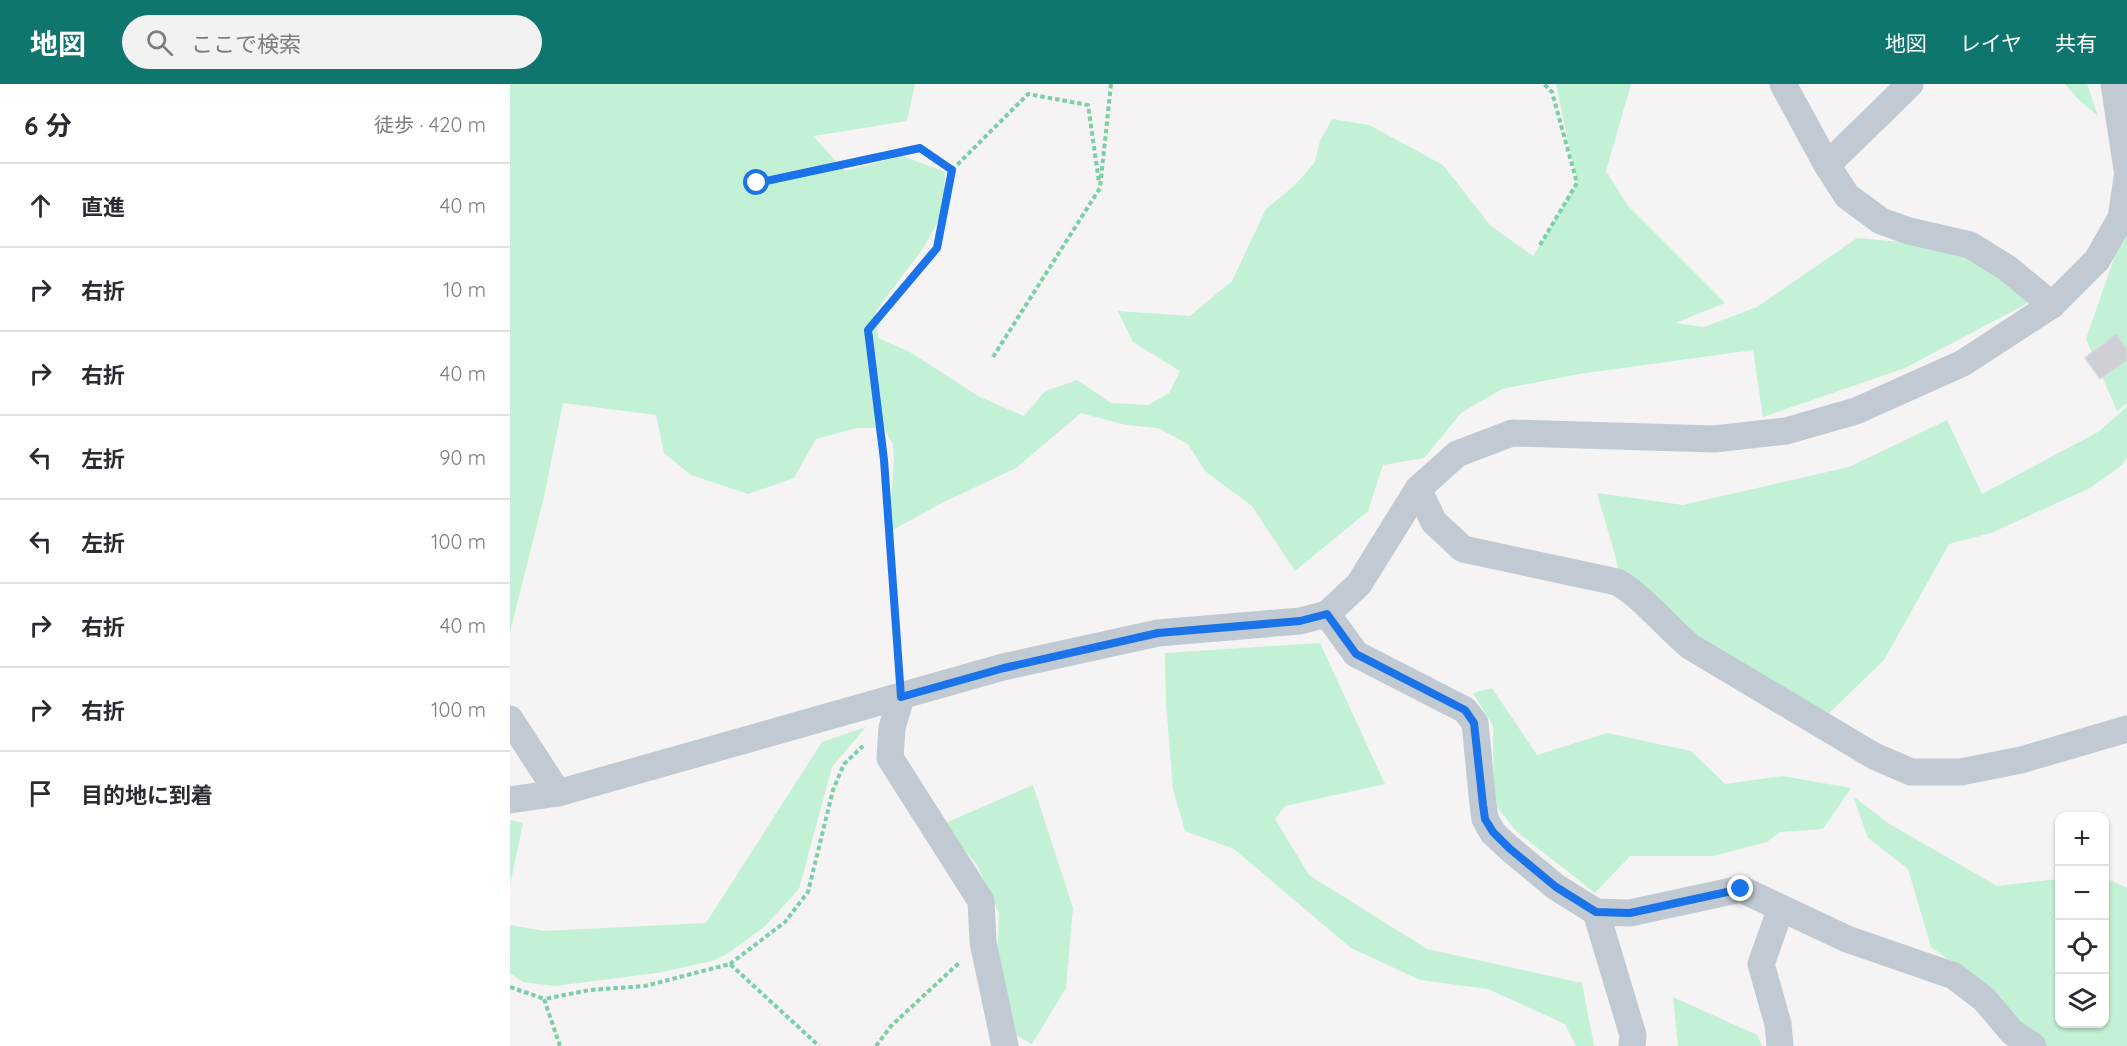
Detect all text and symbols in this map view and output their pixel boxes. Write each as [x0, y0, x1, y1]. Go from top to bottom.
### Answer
search box [122, 15, 542, 69]
text: 地図 [30, 26, 86, 61]
icon: search [143, 26, 176, 59]
text: ここで検索 [191, 30, 301, 58]
text: 地図 [1885, 30, 1927, 56]
text: レイヤ [1960, 30, 2022, 56]
text: 共有 [2055, 30, 2097, 56]
text: 6 分 [24, 109, 72, 142]
text: 徒歩 · 420 m [374, 112, 486, 137]
route start [743, 169, 769, 195]
icon: ahead [24, 189, 57, 222]
text: 直進 [81, 193, 125, 221]
text: 40 m [440, 193, 486, 218]
icon: right [24, 273, 57, 306]
text: 右折 [81, 277, 125, 305]
text: 10 m [443, 277, 486, 302]
icon: right [24, 357, 57, 390]
text: 右折 [81, 361, 125, 389]
text: 40 m [440, 361, 486, 386]
icon: left [24, 441, 57, 474]
text: 左折 [81, 445, 125, 473]
text: 90 m [439, 445, 486, 470]
icon: left [24, 525, 57, 558]
text: 左折 [81, 529, 125, 557]
text: 100 m [431, 529, 486, 554]
icon: right [24, 609, 57, 642]
text: 右折 [81, 613, 125, 641]
text: 40 m [440, 613, 486, 638]
icon: right [24, 693, 57, 726]
text: 右折 [81, 697, 125, 725]
text: 100 m [431, 697, 486, 722]
icon: arrive [24, 777, 57, 810]
text: 目的地に到着 [81, 781, 213, 809]
map controls [2055, 812, 2109, 1028]
button: + [2055, 812, 2109, 866]
button: − [2055, 866, 2109, 920]
route end [1727, 875, 1753, 901]
button: locate [2055, 920, 2109, 974]
button: layers [2055, 974, 2109, 1028]

